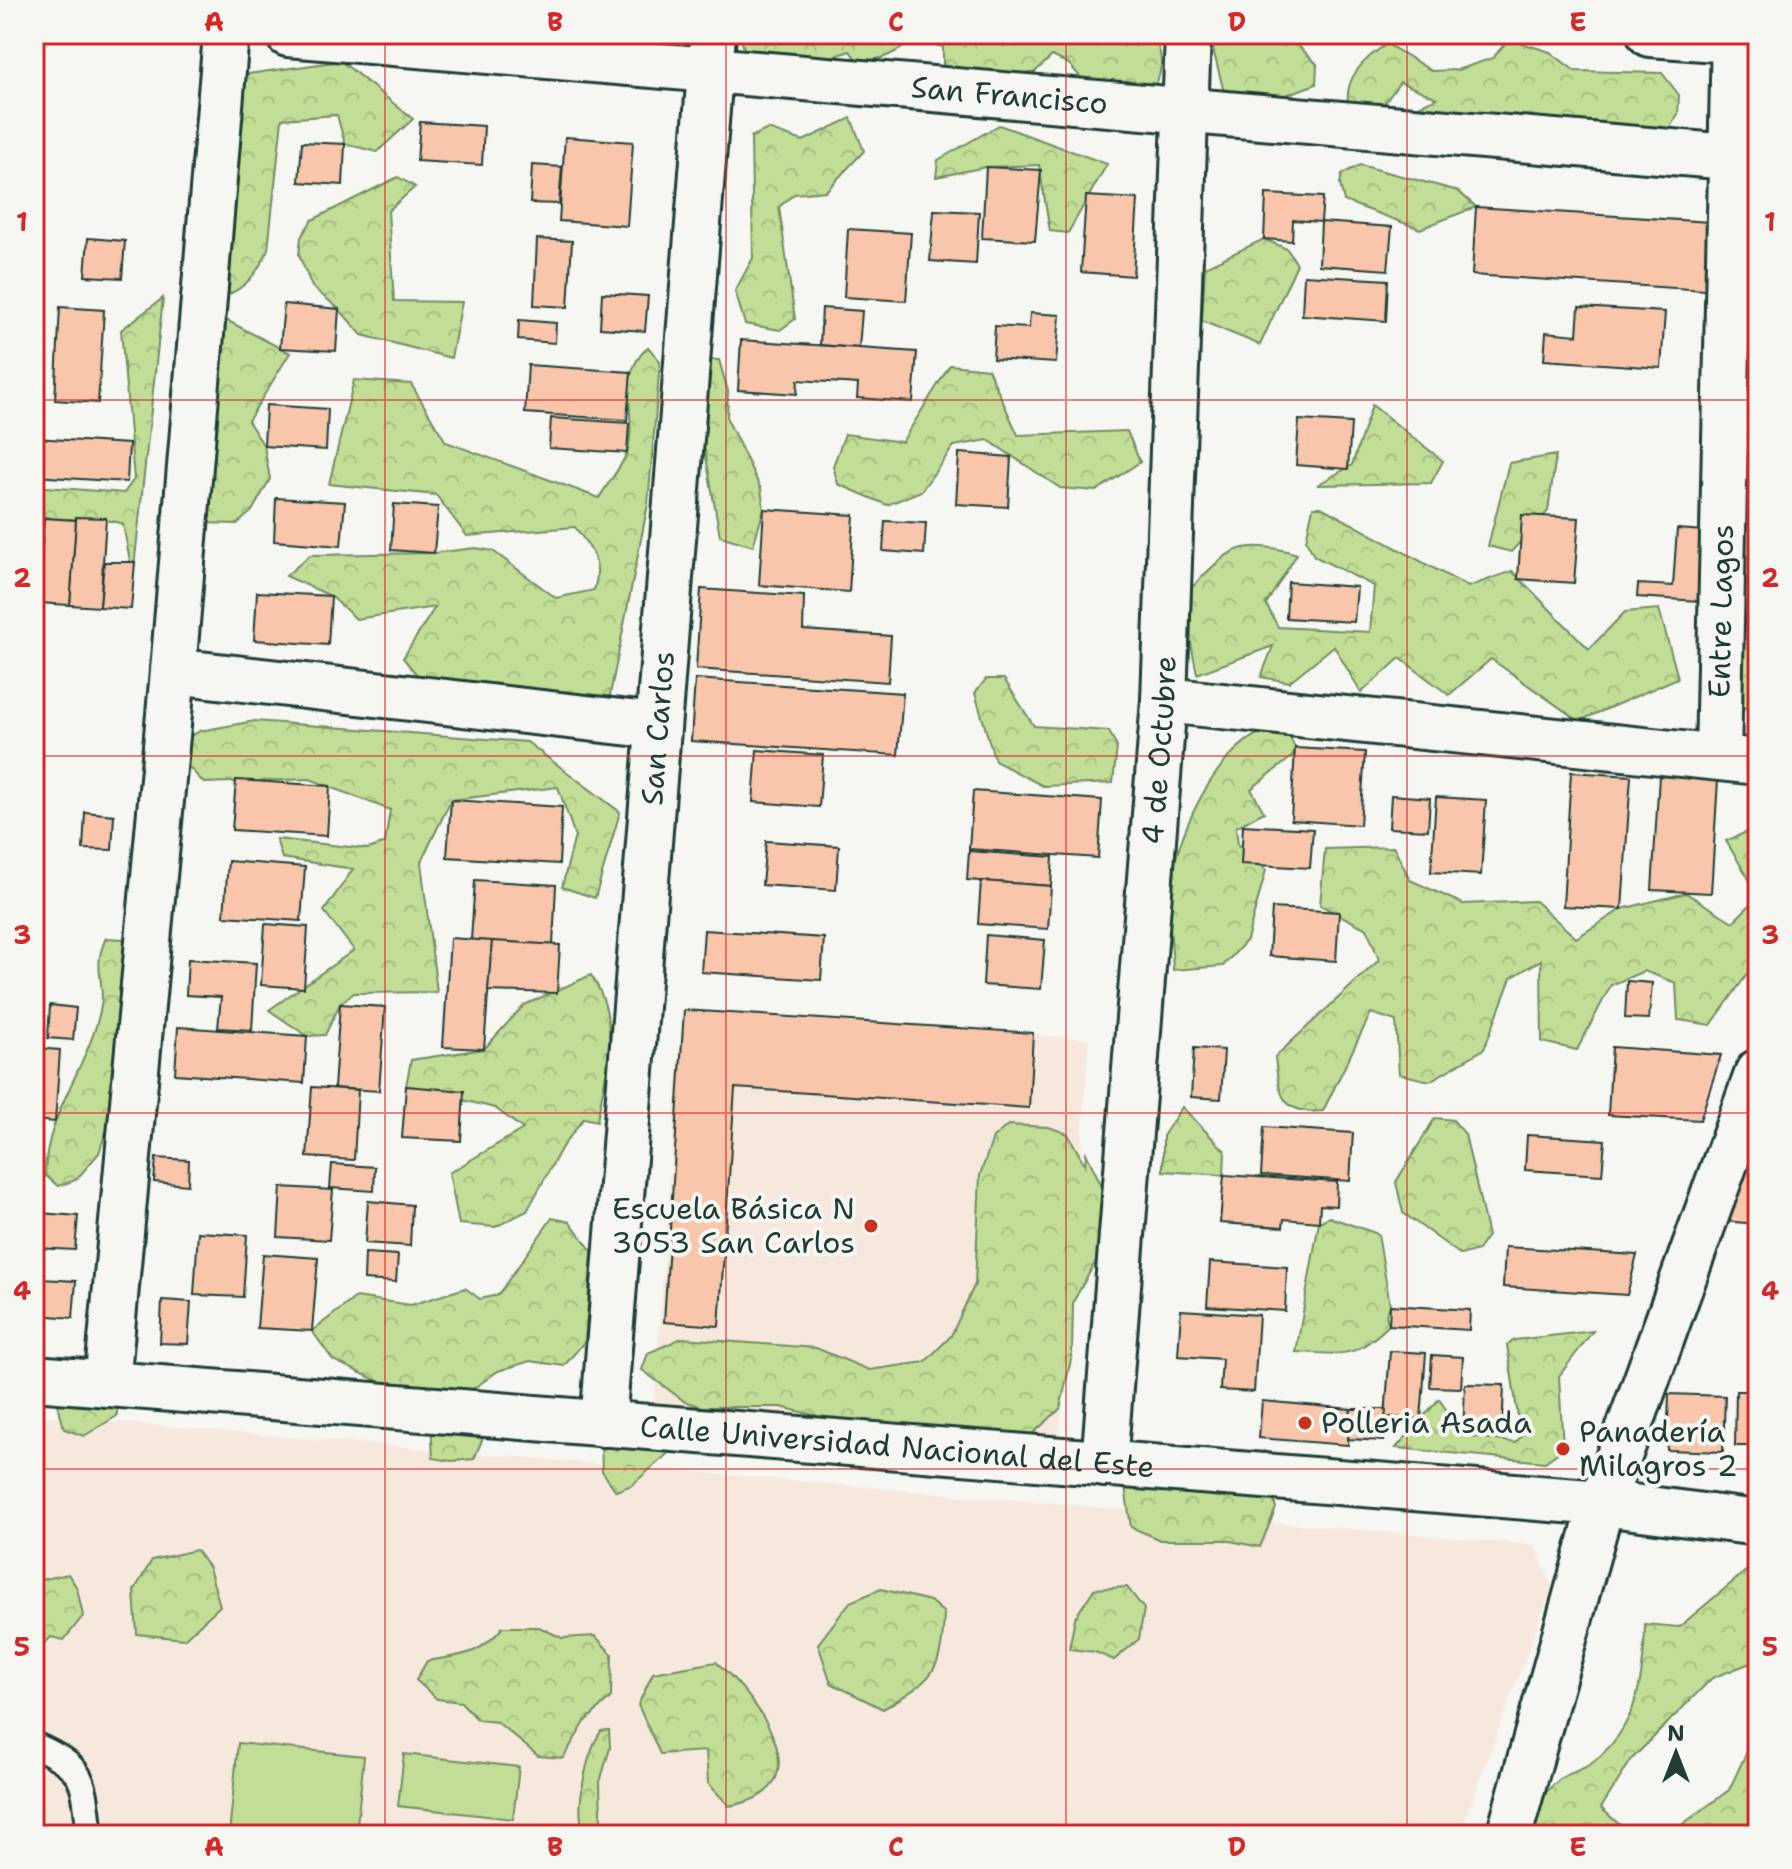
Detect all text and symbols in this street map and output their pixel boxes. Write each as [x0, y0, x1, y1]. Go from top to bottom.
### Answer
text: A [204, 4, 224, 39]
text: B [547, 4, 563, 39]
text: C [888, 4, 904, 39]
text: D [1228, 4, 1246, 39]
text: E [1569, 4, 1587, 39]
street label: San Francisco [909, 66, 1109, 124]
text: 1 [16, 204, 28, 239]
text: 1 [1764, 204, 1776, 239]
street label: Entre Lagos [1698, 524, 1743, 698]
text: 2 [13, 560, 31, 595]
text: 2 [1761, 560, 1779, 595]
street label: San Carlos [631, 650, 684, 807]
street label: 4 de Octubre [1132, 655, 1186, 846]
text: 3 [13, 917, 31, 952]
text: 3 [1761, 917, 1779, 952]
place label: Escuela Básica N 3053 San Carlos [611, 1188, 855, 1263]
marker: Escuela Básica N 3053 San Carlos [862, 1217, 880, 1235]
text: 4 [13, 1273, 31, 1308]
text: 4 [1761, 1273, 1779, 1308]
place label: Polleria Asada [1321, 1402, 1532, 1443]
street label: Calle Universidad Nacional del Este [639, 1405, 1156, 1487]
place label: Panadería Milagros 2 [1579, 1411, 1738, 1486]
marker: Polleria Asada [1296, 1414, 1314, 1432]
marker: Panadería Milagros 2 [1554, 1440, 1572, 1458]
text: 5 [14, 1629, 30, 1664]
text: 5 [1762, 1629, 1778, 1664]
north arrow [1636, 1713, 1716, 1793]
text: N [1667, 1719, 1685, 1748]
text: A [204, 1829, 224, 1864]
text: B [547, 1829, 563, 1864]
text: C [888, 1829, 904, 1864]
text: D [1228, 1829, 1246, 1864]
text: E [1569, 1829, 1587, 1864]

